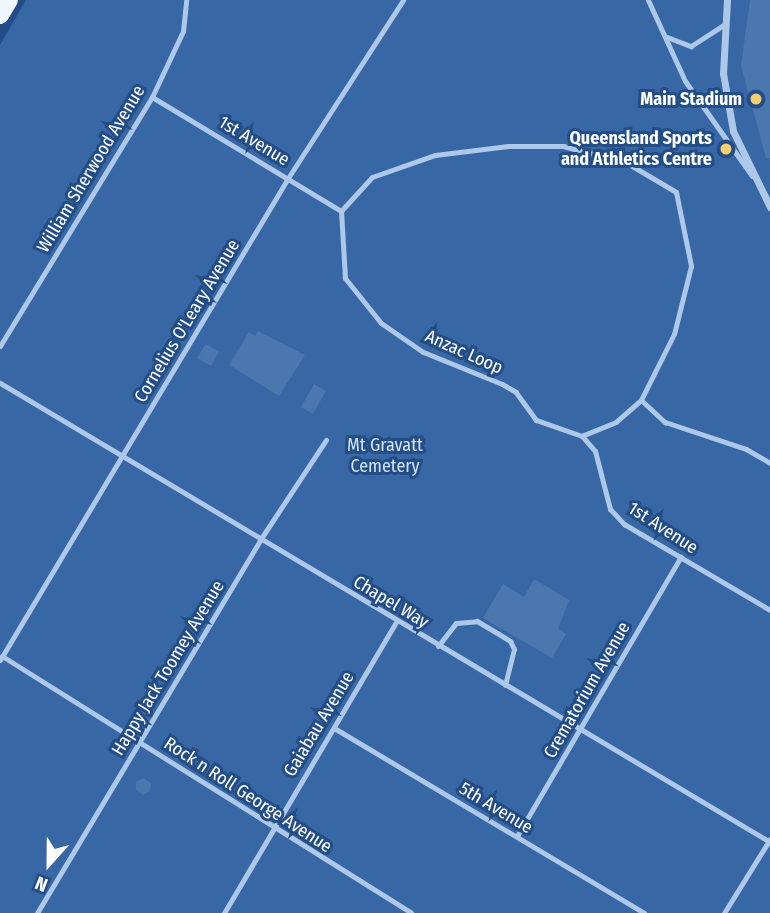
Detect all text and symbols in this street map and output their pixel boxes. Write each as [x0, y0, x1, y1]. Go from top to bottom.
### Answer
street label: William Sherwood Avenue [32, 81, 150, 257]
place label: Main Stadium [640, 88, 742, 110]
marker: Main Stadium [748, 91, 764, 107]
street label: 1st Avenue [215, 111, 293, 171]
place label: Queensland Sports and Athletics Centre [561, 128, 712, 170]
marker: Queensland Sports and Athletics Centre [718, 141, 734, 157]
street label: Cornelius O'Leary Avenue [130, 236, 244, 406]
street label: Anzac Loop [422, 325, 506, 379]
park label: Mt Gravatt Cemetery [347, 435, 423, 478]
street label: 1st Avenue [624, 497, 702, 559]
street label: Chapel Way [349, 571, 433, 633]
street label: Happy Jack Toomey Avenue [107, 577, 229, 759]
street label: Crematorium Avenue [539, 618, 635, 762]
street label: Gaiabau Avenue [279, 668, 359, 780]
street label: Rock n Roll George Avenue [160, 733, 336, 857]
street label: 5th Avenue [455, 778, 537, 838]
north arrow [14, 829, 84, 899]
text: N [32, 871, 51, 897]

